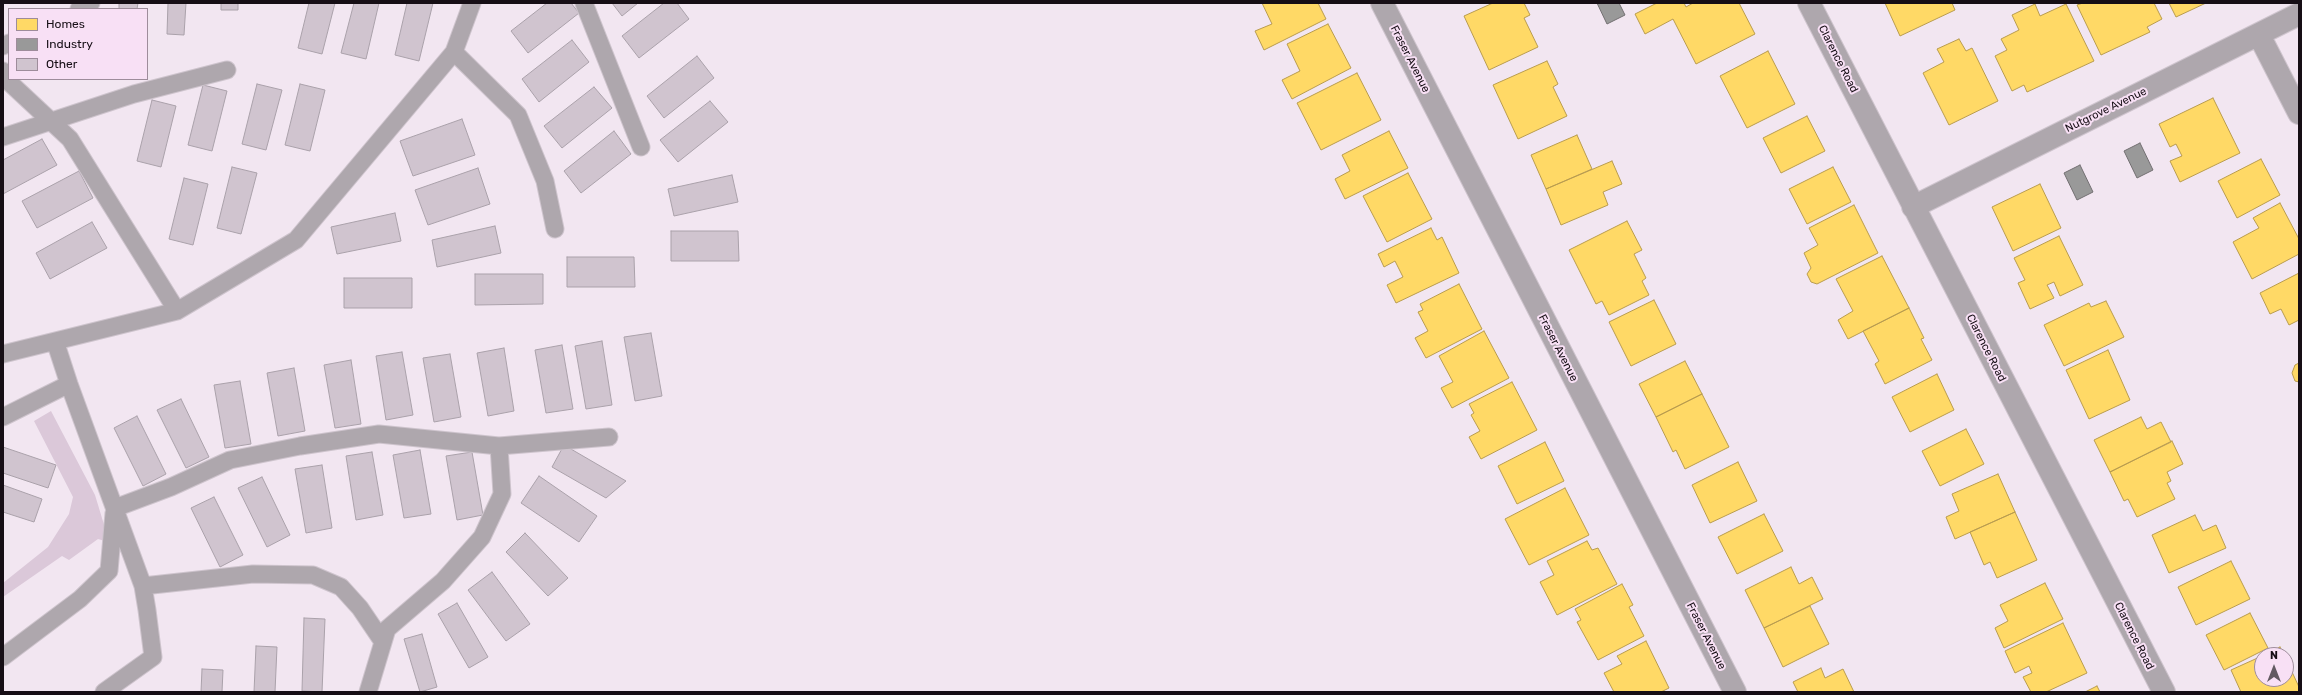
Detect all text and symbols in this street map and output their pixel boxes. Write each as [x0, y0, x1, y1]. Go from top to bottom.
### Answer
legend [8, 8, 148, 80]
text: Homes [46, 17, 85, 31]
street label: Fraser Avenue [1387, 23, 1433, 95]
street label: Clarence Road [1815, 23, 1861, 95]
text: Industry [46, 37, 93, 51]
text: Other [46, 57, 77, 71]
street label: Nutgrove Avenue [2063, 85, 2149, 135]
street label: Fraser Avenue [1535, 312, 1581, 384]
street label: Clarence Road [1963, 312, 2009, 384]
street label: Fraser Avenue [1683, 600, 1729, 672]
street label: Clarence Road [2111, 600, 2157, 672]
north arrow [2254, 647, 2294, 687]
text: N [2270, 649, 2278, 662]

